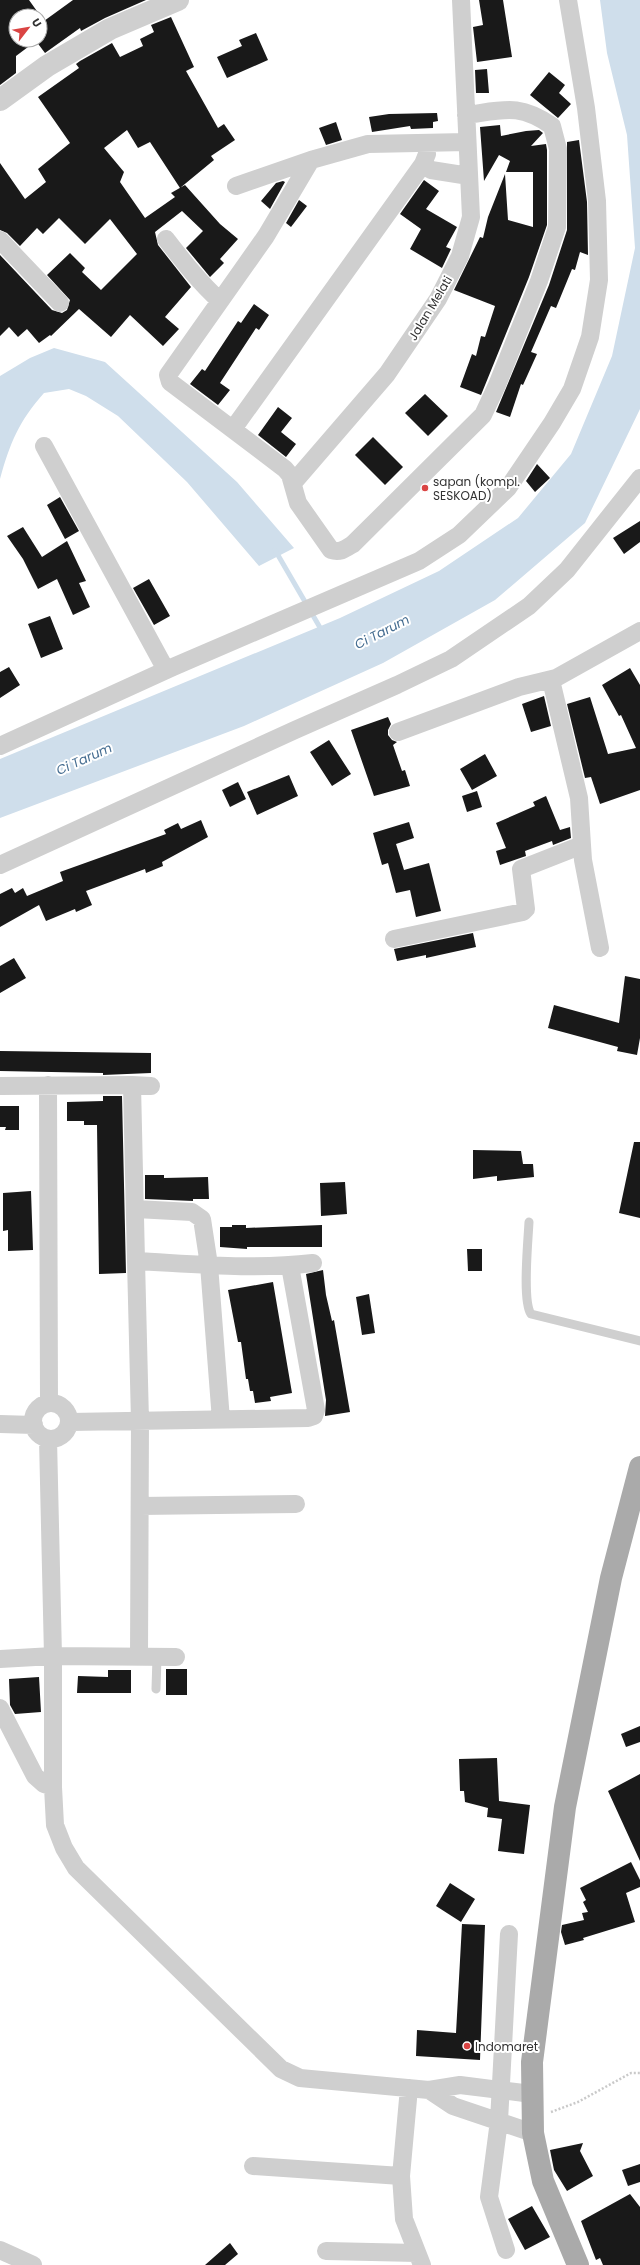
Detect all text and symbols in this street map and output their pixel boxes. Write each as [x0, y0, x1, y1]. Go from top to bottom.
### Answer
north arrow [8, 8, 48, 48]
text: U [28, 15, 46, 30]
street label: Jalan Melati [404, 272, 456, 343]
place label: sapan (kompl. SESKOAD) [433, 473, 520, 504]
marker: sapan (kompl. SESKOAD) [420, 483, 430, 493]
water label: Ci Tarum [351, 610, 413, 654]
water label: Ci Tarum [53, 738, 115, 780]
place label: Indomaret [475, 2038, 538, 2055]
marker: Indomaret [462, 2041, 472, 2051]

